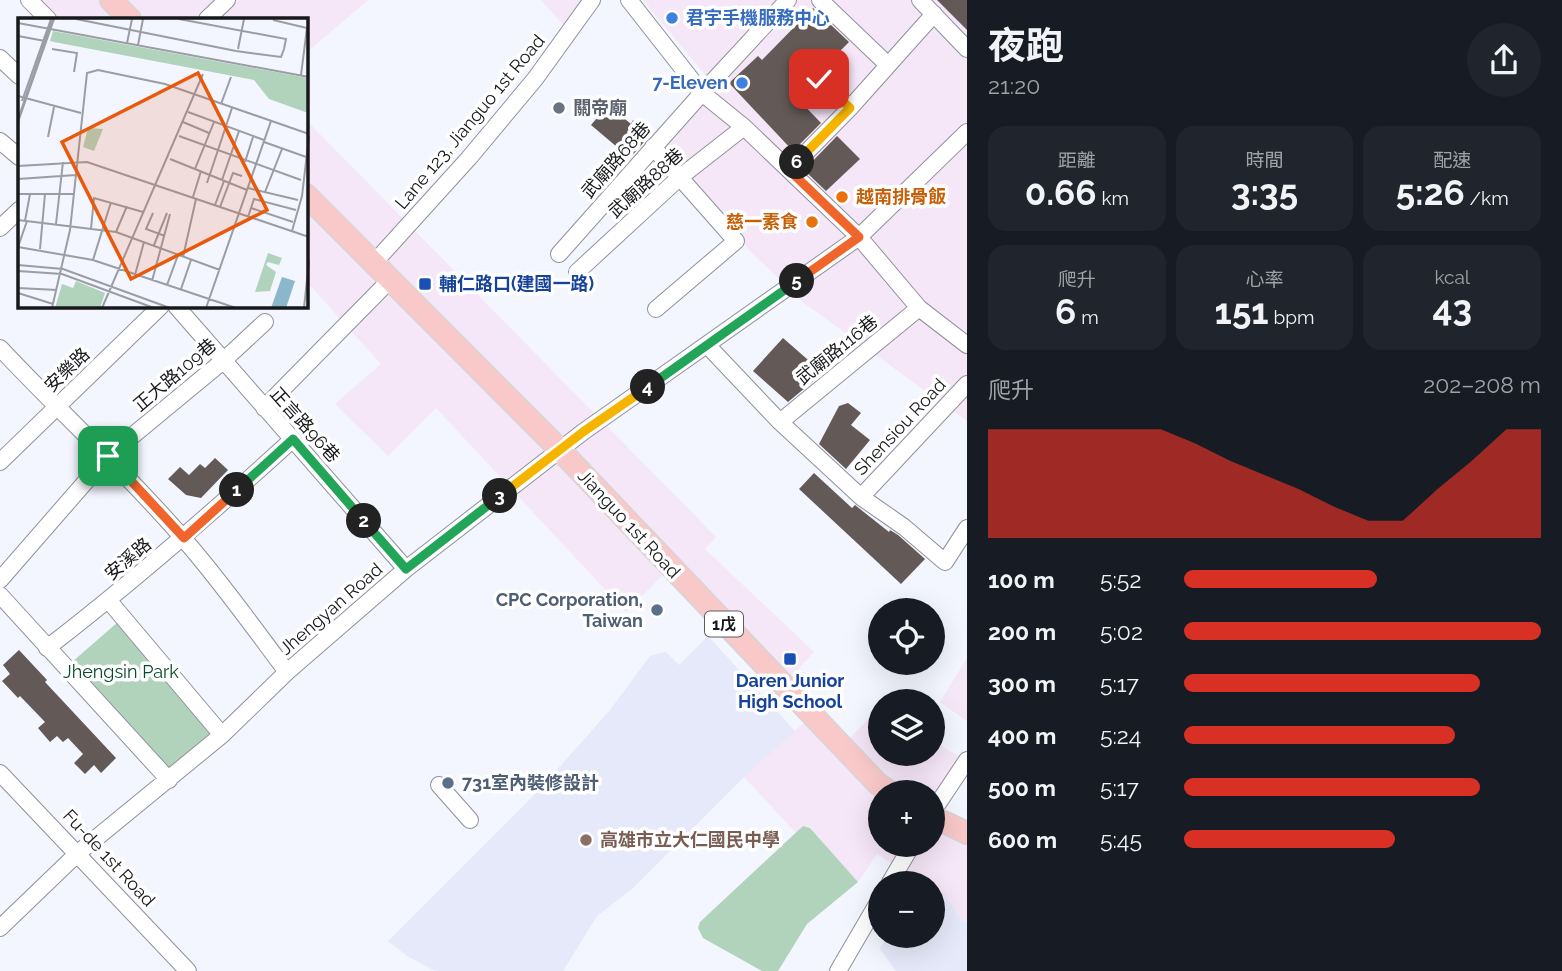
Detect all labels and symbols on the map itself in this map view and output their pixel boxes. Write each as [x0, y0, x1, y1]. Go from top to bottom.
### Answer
place label: 君宇手機服務中心 [686, 7, 830, 28]
marker: 君宇手機服務中心 [664, 10, 680, 26]
inset map [18, 18, 308, 308]
street label: Lane 123, Jianguo 1st Road [391, 30, 549, 213]
pin [789, 49, 849, 109]
place label: 7-Eleven [652, 72, 728, 93]
marker: 7-Eleven [734, 75, 750, 91]
place label: 關帝廟 [573, 97, 627, 118]
marker: 關帝廟 [551, 100, 567, 116]
street label: 武廟路68巷 [577, 117, 654, 202]
street label: 武廟路88巷 [604, 144, 687, 222]
pin: 6 [780, 144, 814, 180]
place label: 越南排骨飯 [856, 186, 946, 207]
marker: 越南排骨飯 [834, 189, 850, 205]
place label: 慈一素食 [726, 211, 798, 232]
marker: 慈一素食 [804, 214, 820, 230]
pin: 5 [780, 264, 814, 298]
place label: 輔仁路口(建國一路) [439, 273, 594, 294]
marker: 輔仁路口(建國一路) [417, 276, 433, 292]
street label: 武廟路116巷 [792, 311, 881, 389]
street label: 正大路109巷 [129, 334, 220, 415]
street label: 安樂路 [40, 343, 93, 396]
pin: 4 [630, 370, 666, 404]
street label: Shensiou Road [850, 374, 950, 479]
street label: 正言路96巷 [266, 383, 344, 466]
pin [78, 426, 138, 486]
street label: Jianguo 1st Road [574, 465, 685, 582]
pin: 1 [219, 472, 254, 508]
pin: 3 [482, 478, 518, 514]
pin: 2 [346, 504, 382, 538]
street label: 安溪路 [100, 533, 155, 584]
street label: Jhengyan Road [275, 558, 386, 659]
place label: CPC Corporation, Taiwan [496, 589, 643, 631]
marker: CPC Corporation, Taiwan [649, 602, 665, 618]
road number: 1戊 [705, 611, 743, 636]
marker: Daren Junior High School [782, 651, 798, 667]
park label: Jhengsin Park [63, 661, 179, 682]
place label: Daren Junior High School [736, 670, 844, 712]
place label: 731室內裝修設計 [462, 772, 599, 793]
marker: 731室內裝修設計 [440, 775, 456, 791]
street label: Fu-de 1st Road [59, 805, 160, 910]
place label: 高雄市立大仁國民中學 [600, 829, 780, 850]
marker: 高雄市立大仁國民中學 [578, 832, 594, 848]

